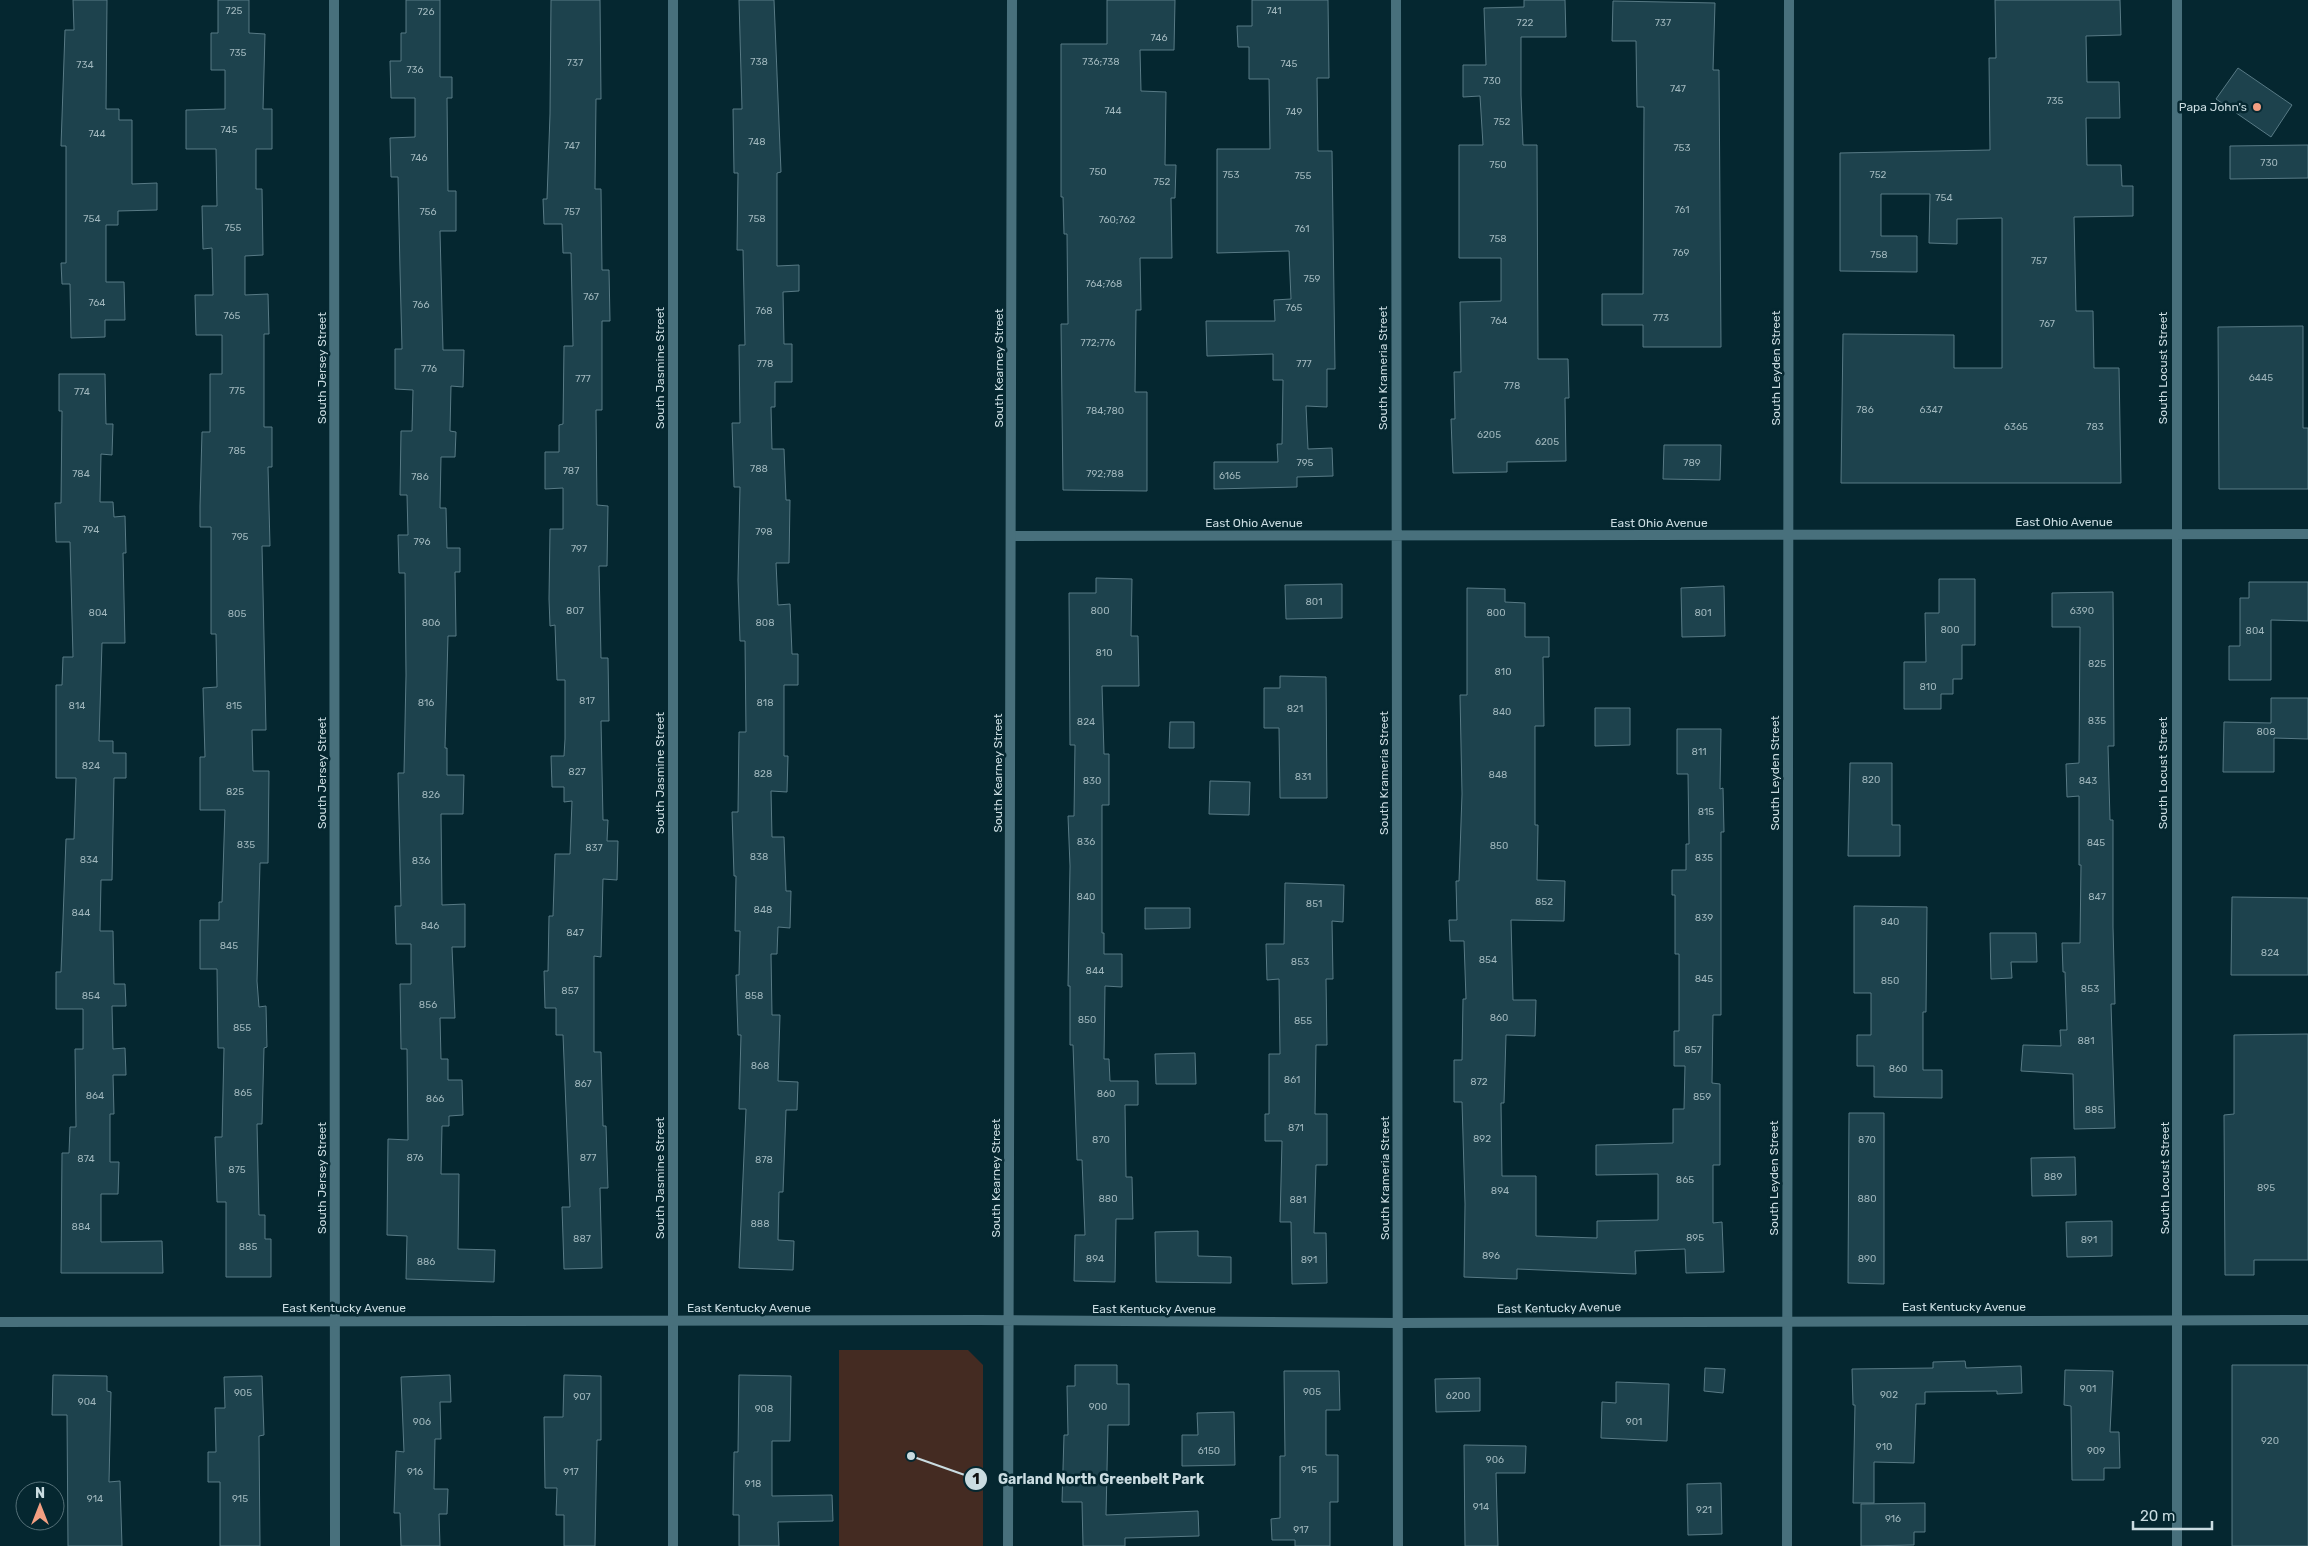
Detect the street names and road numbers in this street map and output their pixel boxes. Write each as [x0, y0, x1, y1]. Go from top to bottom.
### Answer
street label: South Krameria Street [1376, 306, 1390, 430]
street label: South Jasmine Street [653, 307, 667, 429]
street label: South Kearney Street [992, 308, 1006, 427]
street label: South Leyden Street [1769, 310, 1783, 425]
street label: South Jersey Street [315, 312, 329, 424]
street label: South Locust Street [2156, 312, 2170, 424]
street label: East Ohio Avenue [2015, 515, 2113, 529]
street label: East Ohio Avenue [1205, 516, 1303, 530]
street label: East Ohio Avenue [1610, 516, 1708, 530]
street label: South Krameria Street [1377, 711, 1391, 835]
street label: South Jasmine Street [653, 712, 667, 834]
street label: South Kearney Street [991, 713, 1005, 832]
street label: South Leyden Street [1768, 715, 1782, 830]
street label: South Jersey Street [315, 717, 329, 829]
street label: South Locust Street [2156, 717, 2170, 829]
street label: South Krameria Street [1378, 1116, 1392, 1240]
street label: South Jasmine Street [653, 1117, 667, 1239]
street label: South Kearney Street [989, 1118, 1003, 1237]
street label: South Leyden Street [1767, 1120, 1781, 1235]
street label: South Jersey Street [315, 1122, 329, 1234]
street label: South Locust Street [2158, 1122, 2172, 1234]
street label: East Kentucky Avenue [1497, 1300, 1621, 1316]
street label: East Kentucky Avenue [1902, 1300, 2026, 1314]
street label: East Kentucky Avenue [282, 1301, 406, 1315]
street label: East Kentucky Avenue [687, 1301, 811, 1315]
street label: East Kentucky Avenue [1092, 1302, 1216, 1316]

